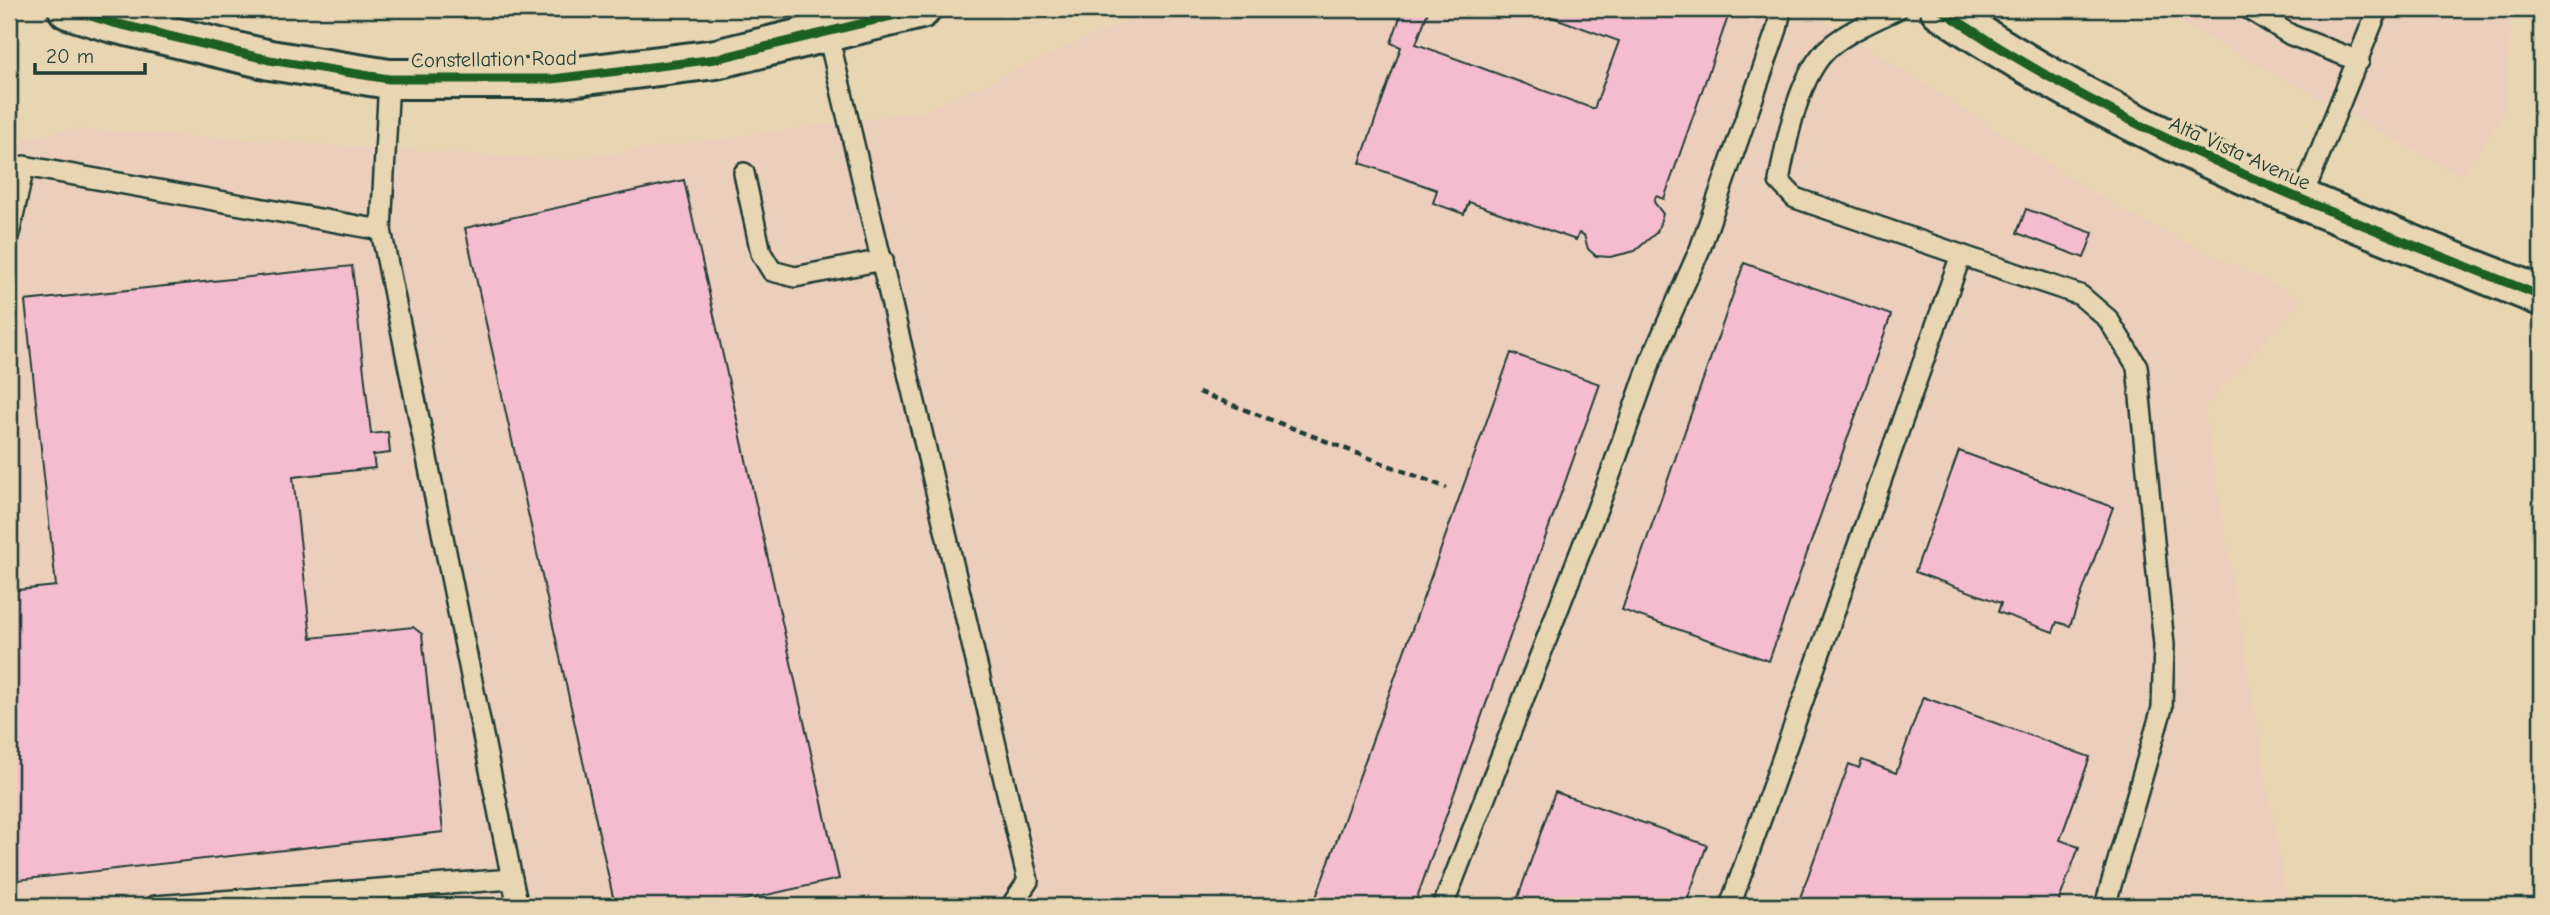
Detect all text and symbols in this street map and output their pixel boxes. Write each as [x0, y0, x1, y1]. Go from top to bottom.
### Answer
scale bar [35, 32, 145, 76]
text: 20 m [46, 44, 94, 68]
street label: Constellation Road [411, 46, 577, 72]
street label: Alta Vista Avenue [2166, 111, 2314, 195]

